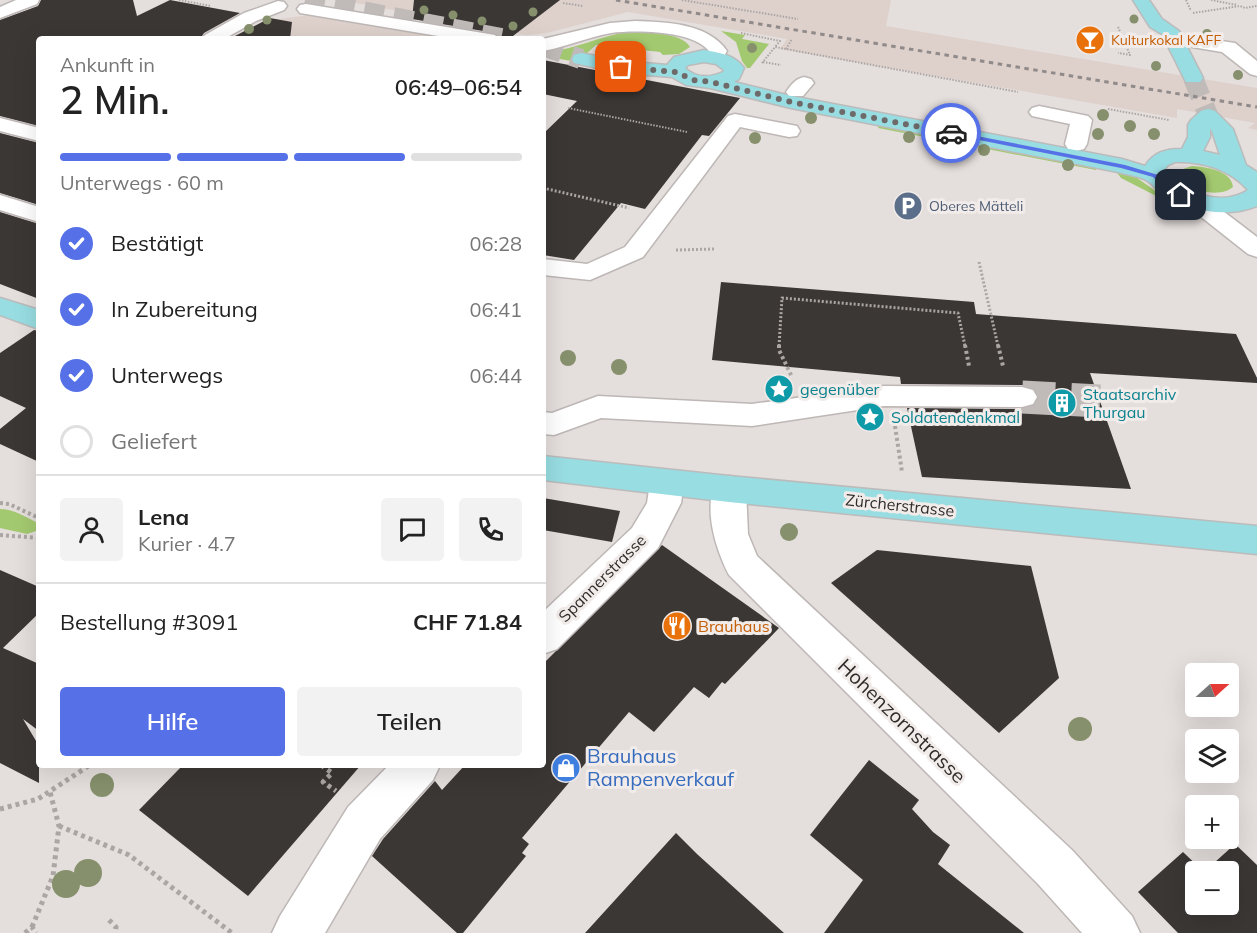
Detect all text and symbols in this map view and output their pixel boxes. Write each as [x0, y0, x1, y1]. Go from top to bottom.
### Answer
bar icon: Kulturkokal KAFF [1074, 24, 1106, 56]
place label: Kulturkokal KAFF [1111, 31, 1221, 49]
pin [595, 41, 646, 92]
icon: bag [604, 50, 637, 83]
text: Ankunft in [60, 52, 155, 77]
text: 06:49–06:54 [395, 73, 522, 101]
text: 2 Min. [60, 75, 170, 124]
courier [921, 103, 981, 163]
icon: car [935, 117, 968, 150]
pin [1155, 169, 1206, 220]
text: Unterwegs · 60 m [60, 170, 224, 195]
icon: home [1164, 178, 1197, 211]
parking icon: Oberes Mätteli [892, 190, 924, 222]
place label: Oberes Mätteli [929, 197, 1023, 215]
icon: check [60, 227, 93, 260]
text: Bestätigt [111, 229, 204, 257]
text: 06:28 [469, 231, 522, 256]
icon: check [60, 293, 93, 326]
text: In Zubereitung [111, 295, 258, 323]
text: 06:41 [469, 297, 522, 322]
icon: check [60, 359, 93, 392]
text: Unterwegs [111, 361, 223, 389]
text: 06:44 [469, 363, 522, 388]
place icon: gegenüber [763, 373, 795, 405]
place label: gegenüber [800, 379, 880, 399]
place label: Staatsarchiv Thurgau [1083, 384, 1177, 422]
building icon: Staatsarchiv Thurgau [1046, 387, 1078, 419]
place icon: Soldatendenkmal [854, 401, 886, 433]
place label: Soldatendenkmal [891, 407, 1020, 427]
text: Geliefert [111, 427, 197, 455]
street label: Zürcherstrasse [845, 489, 955, 521]
button: person [60, 498, 123, 561]
button: chat [381, 498, 444, 561]
button: phone [459, 498, 522, 561]
text: Lena [138, 503, 189, 531]
street label: Spannerstrasse [554, 530, 650, 626]
text: Kurier · 4.7 [138, 531, 236, 556]
text: Bestellung #3091 [60, 608, 238, 636]
text: CHF 71.84 [413, 608, 522, 636]
restaurant icon: Brauhaus [661, 610, 693, 642]
place label: Brauhaus [698, 616, 770, 636]
street label: Hohenzornstrasse [833, 653, 972, 788]
north arrow [1185, 663, 1239, 717]
map controls [1185, 663, 1239, 915]
button: Hilfe [60, 687, 285, 756]
button: Teilen [297, 687, 522, 756]
button: layers [1185, 729, 1239, 783]
place label: Brauhaus Rampenverkauf [587, 743, 734, 791]
shop icon: Brauhaus Rampenverkauf [550, 752, 582, 784]
button: + [1185, 795, 1239, 849]
button: − [1185, 861, 1239, 915]

